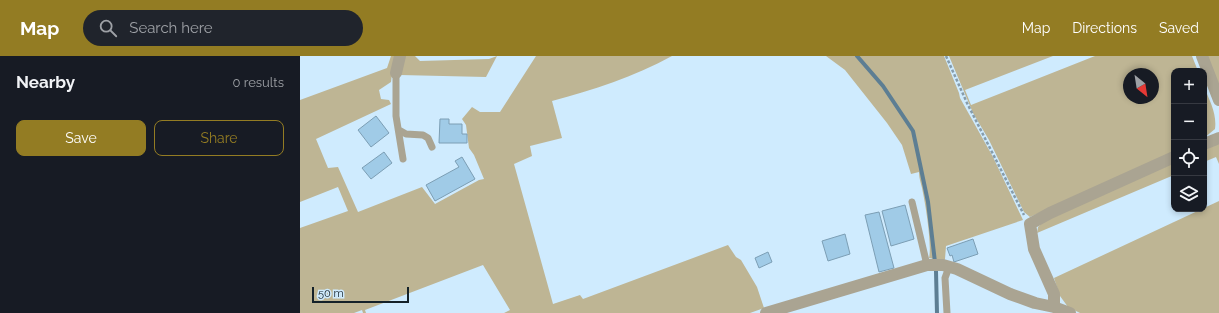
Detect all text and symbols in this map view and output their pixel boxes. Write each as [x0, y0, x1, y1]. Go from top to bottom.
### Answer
search box [83, 10, 363, 46]
text: Map [20, 17, 59, 39]
icon: search [97, 17, 119, 39]
text: Search here [129, 19, 213, 37]
text: Map [1022, 20, 1050, 36]
text: Directions [1072, 20, 1137, 36]
text: Saved [1159, 20, 1199, 36]
north arrow [1123, 68, 1159, 104]
map controls [1171, 68, 1207, 212]
button: + [1171, 68, 1207, 104]
text: Nearby [16, 72, 75, 92]
text: 0 results [233, 75, 284, 90]
button: − [1171, 104, 1207, 140]
button: Save [16, 120, 146, 156]
button: Share [154, 120, 284, 156]
button: locate [1171, 140, 1207, 176]
button: layers [1171, 176, 1207, 212]
scale bar [312, 285, 409, 304]
text: 50 m [318, 287, 344, 300]

